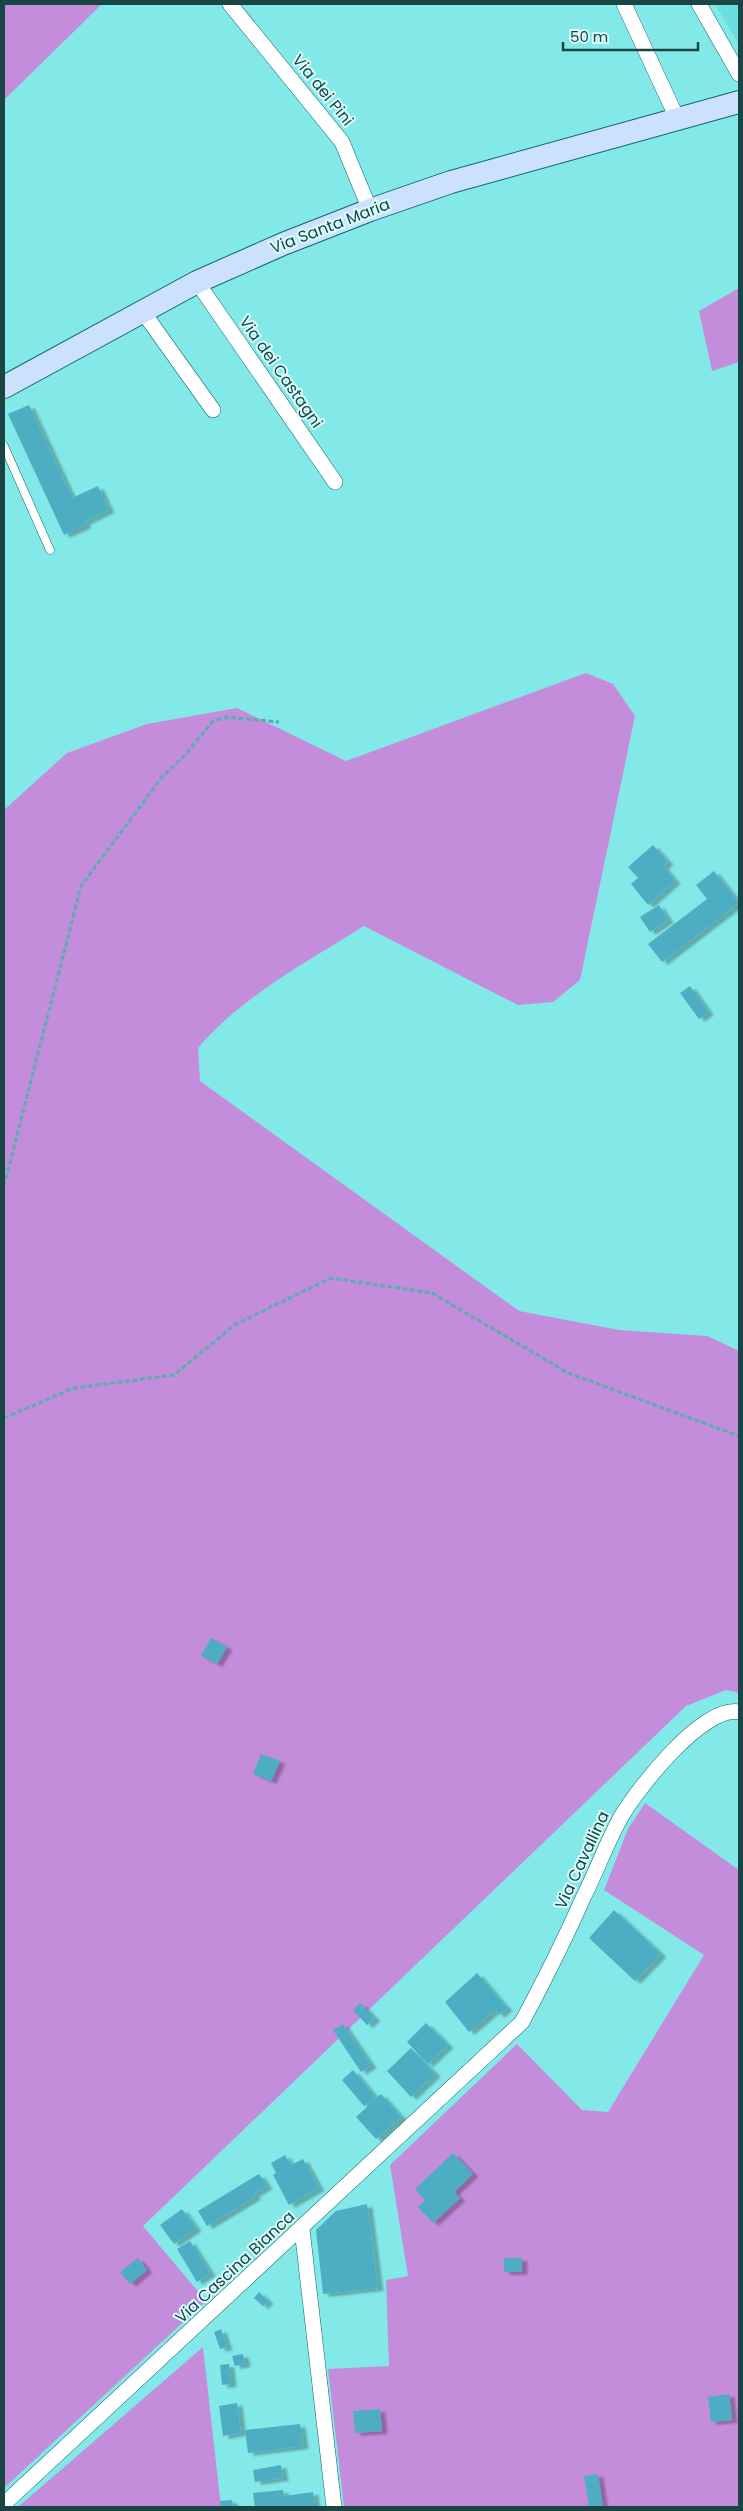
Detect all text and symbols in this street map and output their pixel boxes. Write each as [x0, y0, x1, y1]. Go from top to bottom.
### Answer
scale bar [563, 20, 698, 52]
text: 50 m [570, 26, 608, 47]
street label: Via dei Pini [287, 49, 359, 131]
street label: Via Santa Maria [267, 193, 393, 259]
street label: Via dei Castagni [234, 311, 328, 433]
street label: Via Cavallina [549, 1807, 615, 1913]
street label: Via Cascina Bianca [170, 2206, 300, 2328]

